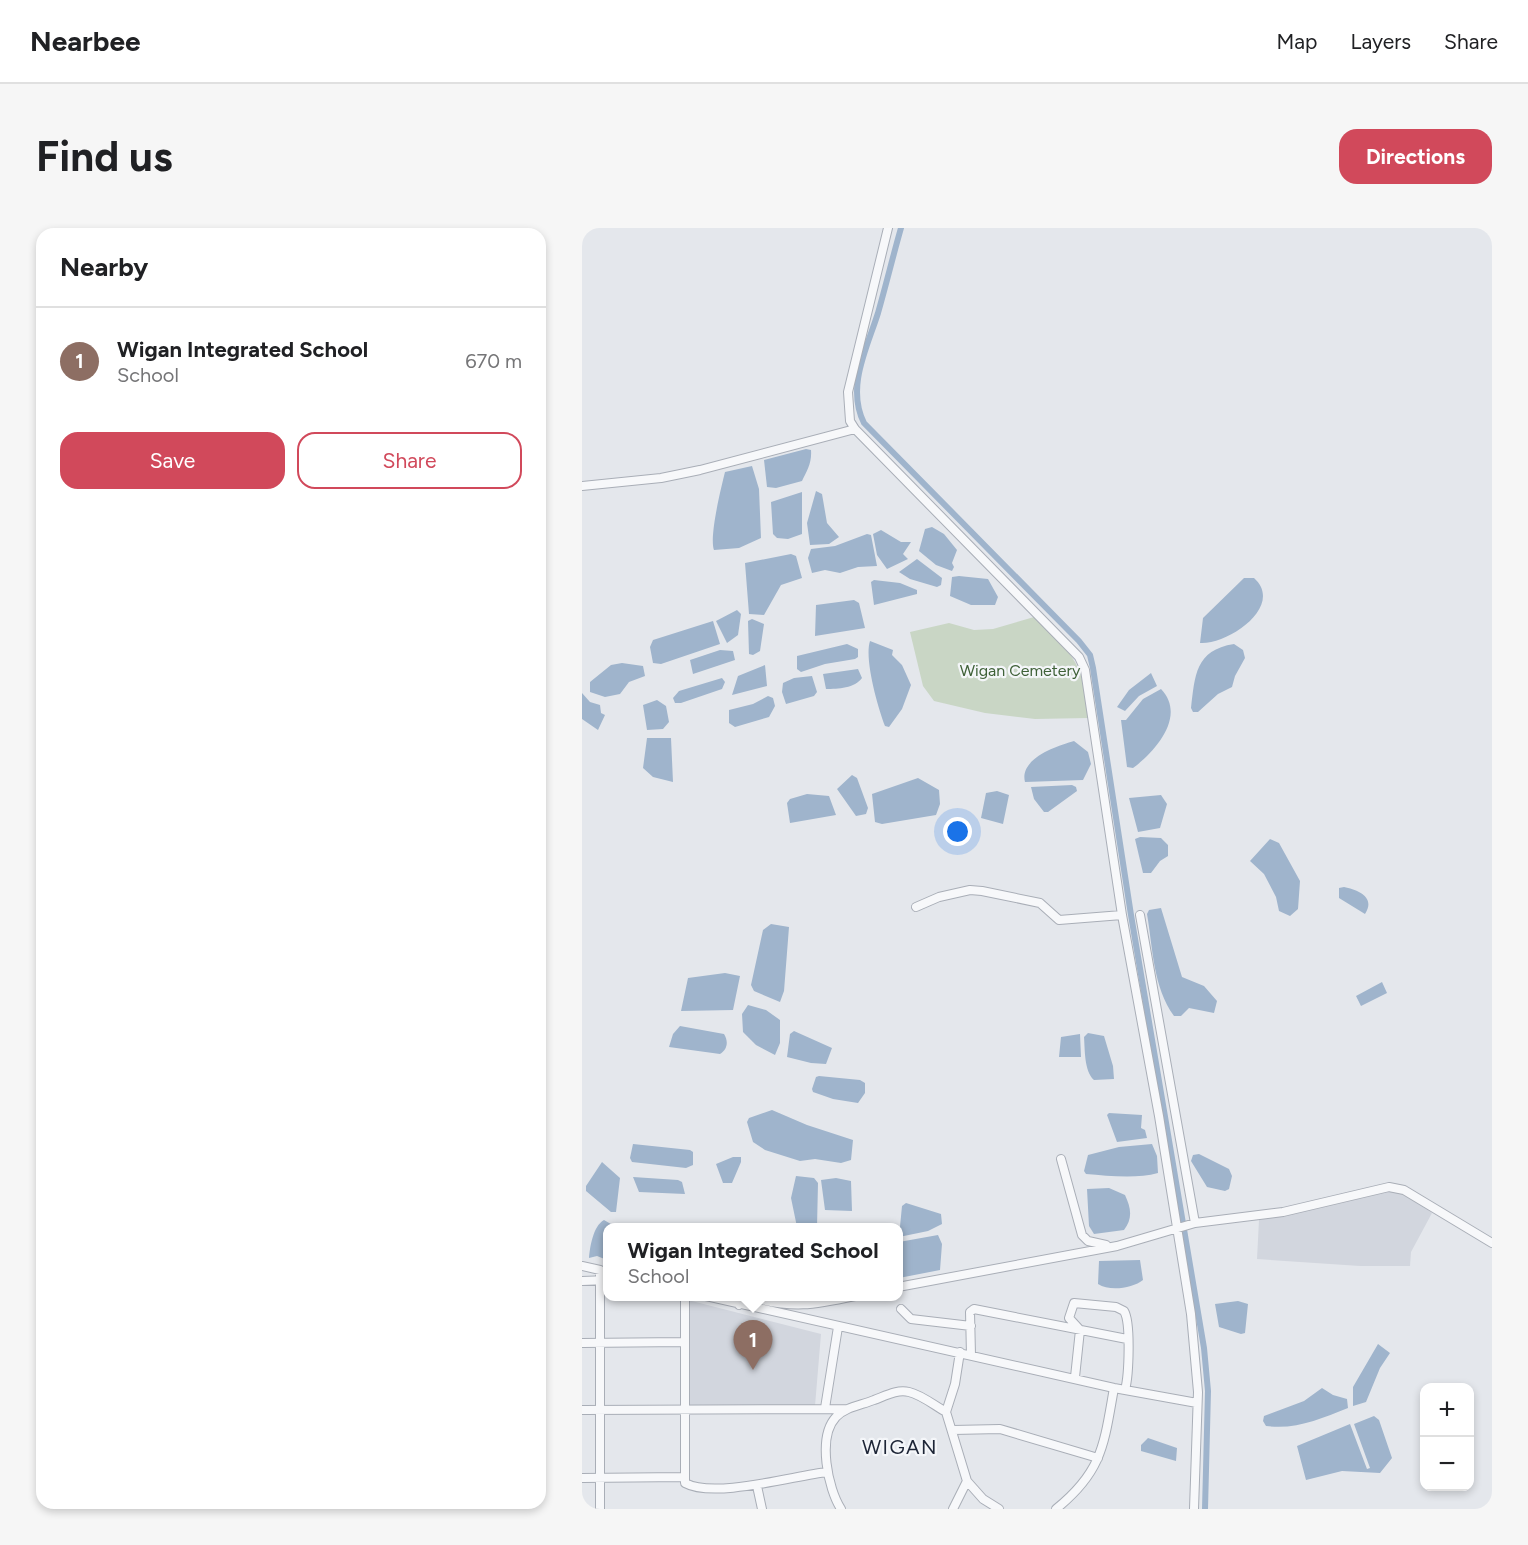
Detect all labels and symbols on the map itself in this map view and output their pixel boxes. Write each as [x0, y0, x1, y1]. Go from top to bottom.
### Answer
park label: Wigan Cemetery [960, 661, 1081, 680]
your location [943, 817, 972, 846]
pin: 1 [734, 1320, 772, 1370]
district label: WIGAN [862, 1435, 938, 1459]

